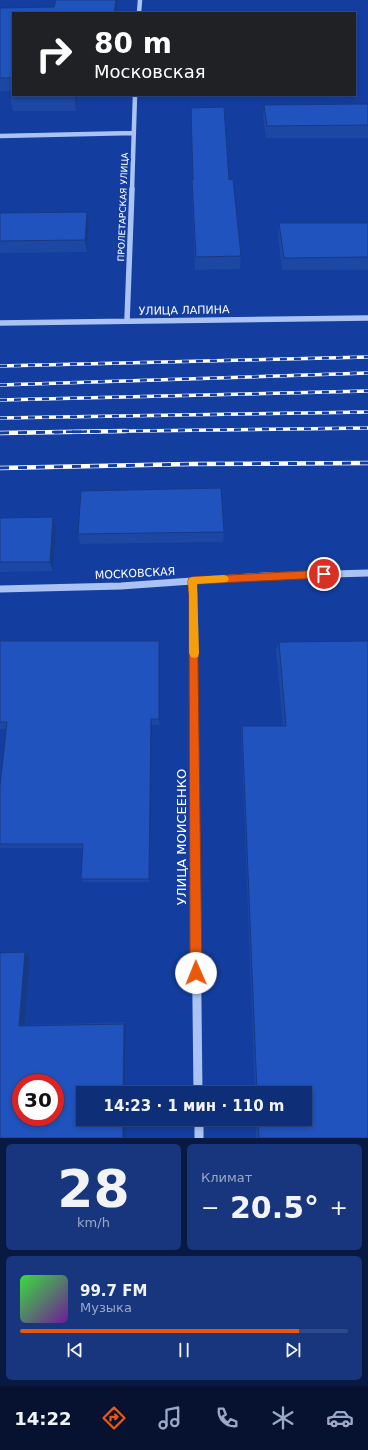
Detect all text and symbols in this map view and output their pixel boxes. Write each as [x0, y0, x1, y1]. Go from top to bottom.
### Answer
text: 80 m [94, 27, 172, 60]
icon: right [28, 28, 80, 80]
text: Московская [94, 61, 206, 82]
street label: ПРОЛЕТАРСКАЯ УЛИЦА [116, 152, 130, 262]
street label: УЛИЦА ЛАПИНА [138, 303, 230, 318]
pin [307, 557, 341, 591]
icon: arrive [313, 563, 335, 585]
street label: МОСКОВСКАЯ [94, 565, 176, 582]
street label: УЛИЦА МОИСЕЕНКО [174, 769, 189, 905]
position arrow [175, 952, 217, 994]
speed limit sign: 30 [12, 1074, 64, 1126]
text: 14:23 · 1 мин · 110 m [104, 1097, 285, 1115]
text: 28 [57, 1159, 130, 1219]
text: Климат [201, 1170, 252, 1185]
text: 20.5° [230, 1190, 319, 1225]
text: − [201, 1195, 219, 1220]
text: + [330, 1195, 348, 1220]
text: km/h [77, 1215, 110, 1230]
text: 99.7 FM [80, 1282, 147, 1300]
text: Музыка [80, 1300, 132, 1315]
icon: previous [64, 1339, 86, 1361]
icon: pause [173, 1339, 195, 1361]
icon: next [282, 1339, 304, 1361]
icon: directions [100, 1404, 128, 1432]
icon: music [156, 1404, 184, 1432]
icon: phone [213, 1404, 241, 1432]
icon: climate [269, 1404, 297, 1432]
icon: car [326, 1404, 354, 1432]
text: 14:22 [14, 1408, 72, 1429]

